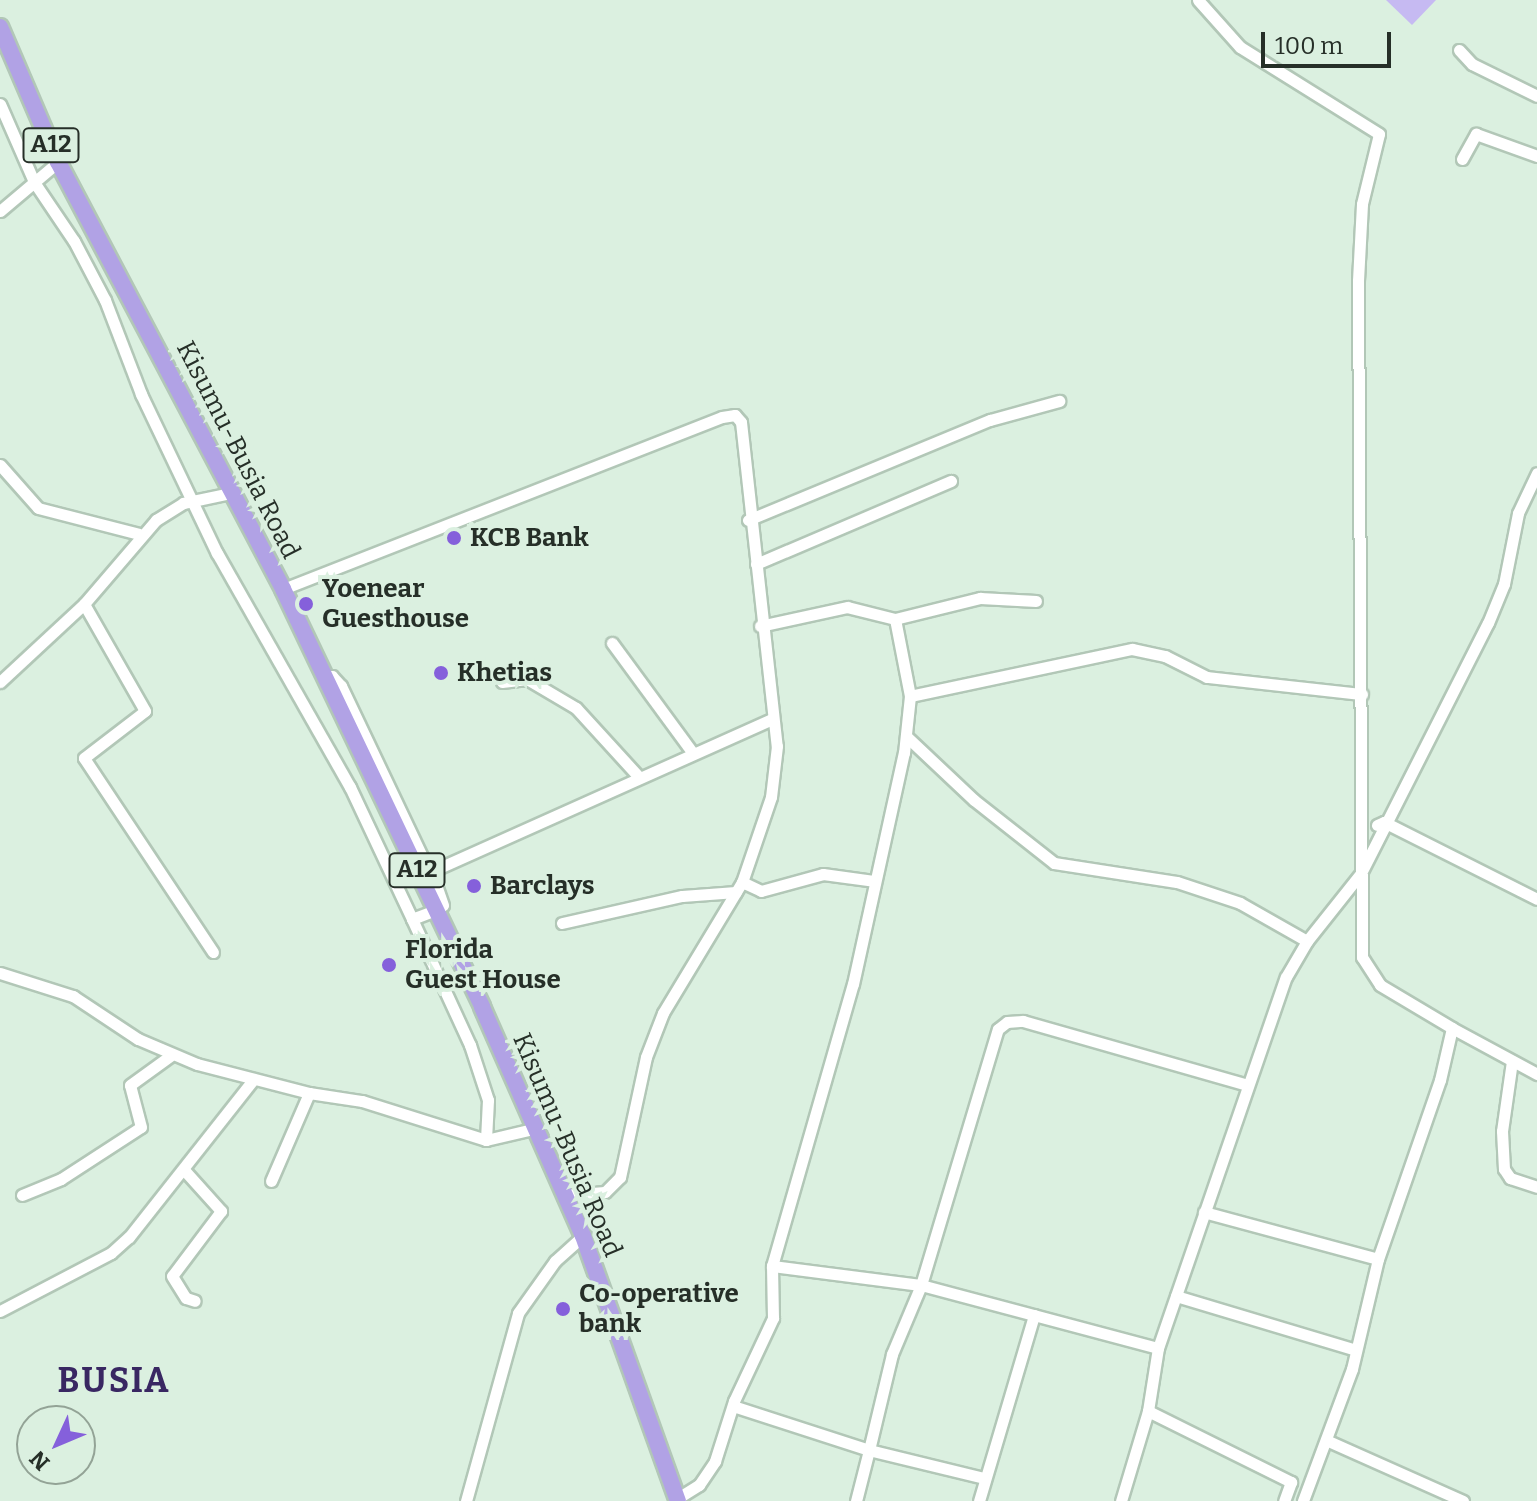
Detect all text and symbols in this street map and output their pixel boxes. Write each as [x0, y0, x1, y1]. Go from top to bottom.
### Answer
scale bar [1265, 16, 1395, 66]
text: 100 m [1275, 32, 1343, 60]
road number: A12 [21, 125, 81, 165]
street label: Kisumu-Busia Road [170, 336, 306, 564]
place label: KCB Bank [470, 522, 589, 554]
marker: KCB Bank [445, 529, 463, 547]
place label: Yoenear Guesthouse [322, 573, 469, 634]
marker: Yoenear Guesthouse [297, 595, 315, 613]
place label: Khetias [457, 657, 552, 689]
marker: Khetias [432, 664, 450, 682]
road number: A12 [387, 850, 447, 890]
place label: Barclays [490, 870, 595, 902]
marker: Barclays [465, 877, 483, 895]
place label: Florida Guest House [405, 934, 561, 996]
marker: Florida Guest House [380, 956, 398, 974]
street label: Kisumu-Busia Road [506, 1028, 628, 1262]
place label: Co-operative bank [579, 1278, 739, 1340]
marker: Co-operative bank [554, 1300, 572, 1318]
district label: BUSIA [57, 1361, 171, 1401]
north arrow [16, 1405, 96, 1485]
text: N [24, 1445, 55, 1476]

